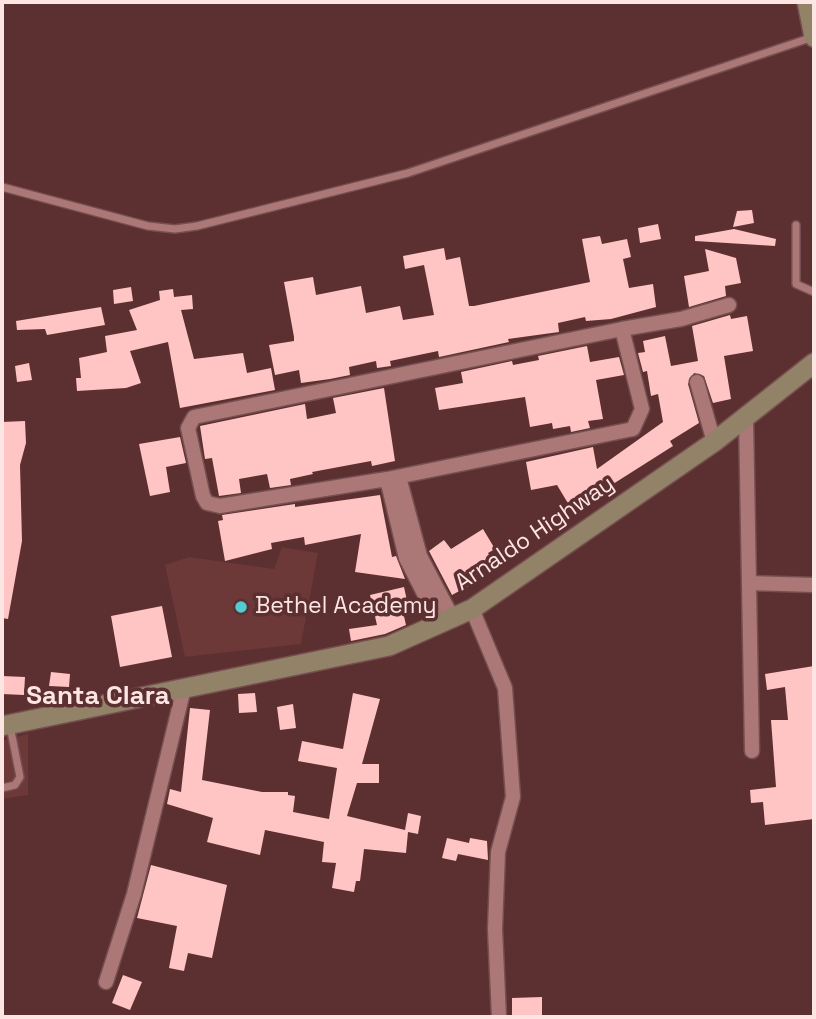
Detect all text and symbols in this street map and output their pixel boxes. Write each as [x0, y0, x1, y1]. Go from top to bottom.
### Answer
street label: Arnaldo Highway [450, 471, 620, 597]
place label: Bethel Academy [255, 593, 436, 621]
marker: Bethel Academy [233, 599, 249, 615]
district label: Santa Clara [26, 681, 170, 713]

